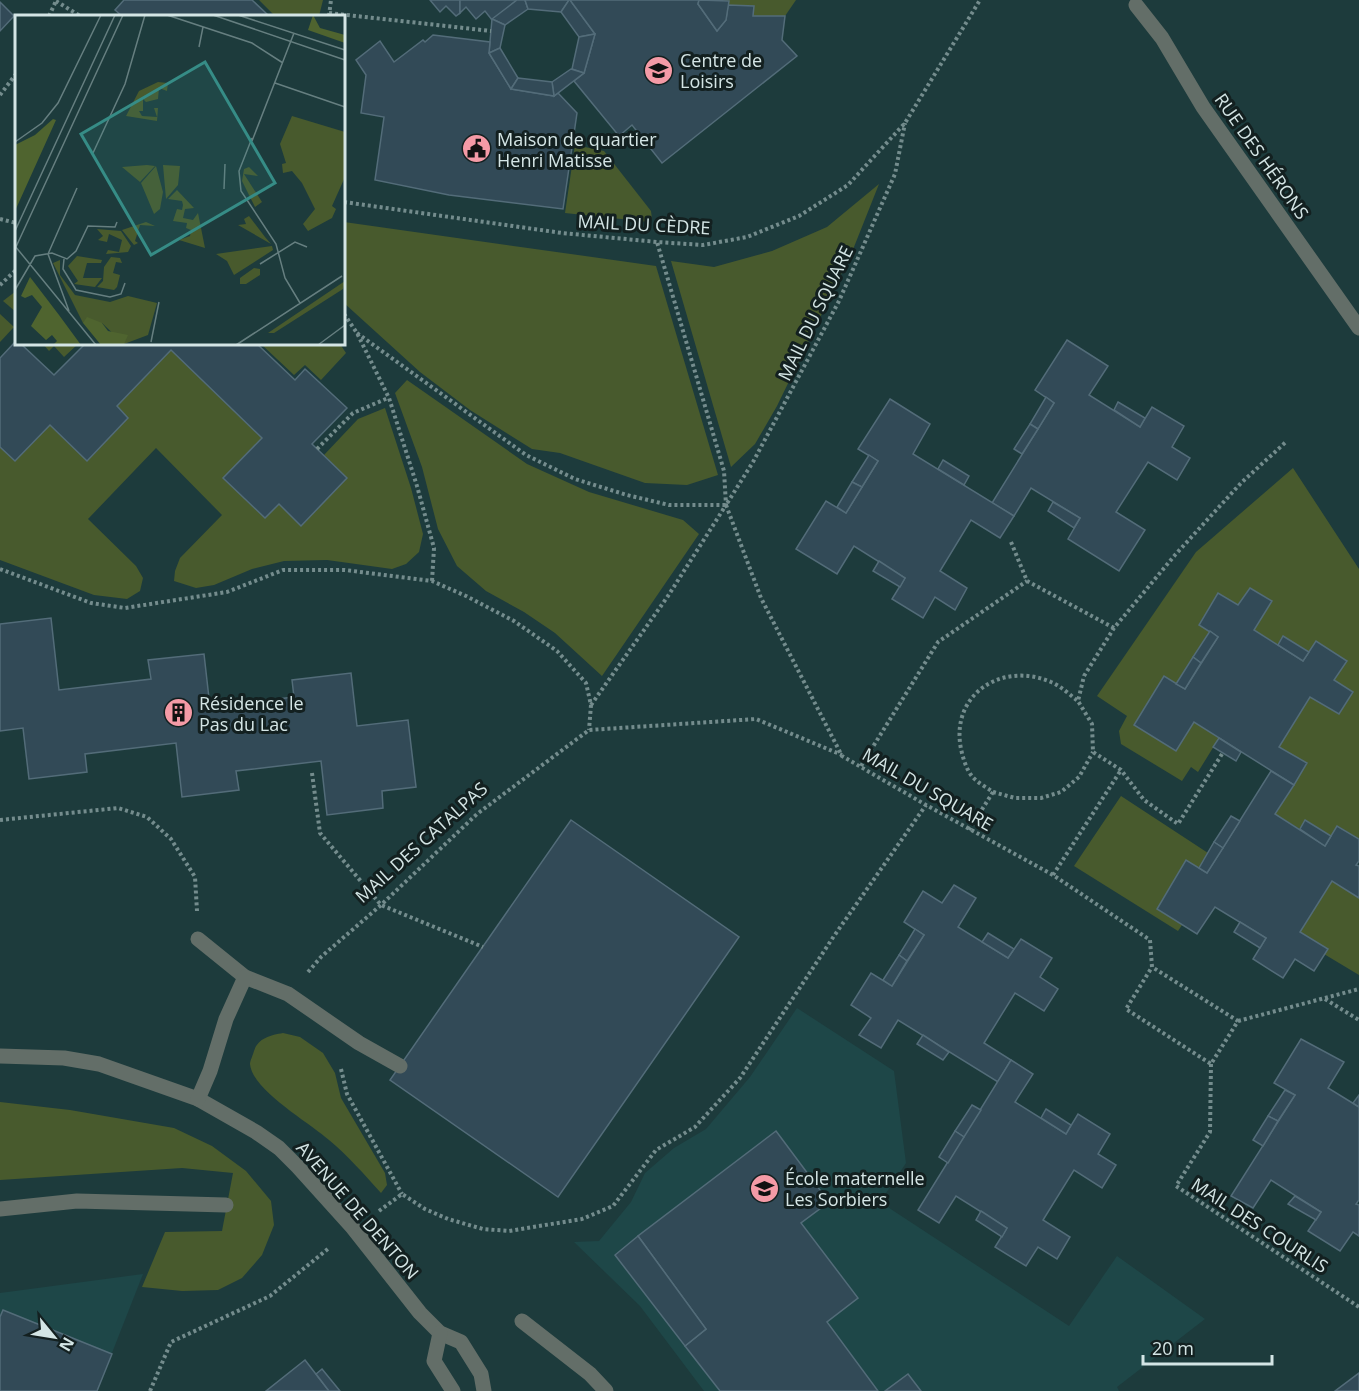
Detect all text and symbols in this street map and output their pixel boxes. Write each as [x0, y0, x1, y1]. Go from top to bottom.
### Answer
inset map [15, 15, 345, 345]
place label: Centre de Loisirs [680, 48, 762, 93]
school or university icon: Centre de Loisirs [643, 54, 675, 86]
street label: RUE DES HÉRONS [1210, 88, 1314, 224]
place label: Maison de quartier Henri Matisse [497, 127, 657, 172]
public building icon: Maison de quartier Henri Matisse [460, 133, 492, 165]
street label: MAIL DU CÈDRE [577, 209, 711, 239]
street label: MAIL DU SQUARE [772, 242, 858, 384]
place label: Résidence le Pas du Lac [199, 691, 304, 736]
building icon: Résidence le Pas du Lac [162, 697, 194, 729]
street label: MAIL DU SQUARE [858, 742, 998, 836]
street label: MAIL DES CATALPAS [350, 776, 492, 908]
street label: AVENUE DE DENTON [291, 1136, 425, 1284]
place label: École maternelle Les Sorbiers [785, 1166, 925, 1211]
school or university icon: École maternelle Les Sorbiers [748, 1172, 780, 1204]
street label: MAIL DES COURLIS [1187, 1172, 1333, 1278]
north arrow [24, 1307, 84, 1367]
scale bar [1143, 1328, 1272, 1366]
text: N [54, 1333, 80, 1356]
text: 20 m [1152, 1336, 1194, 1360]

